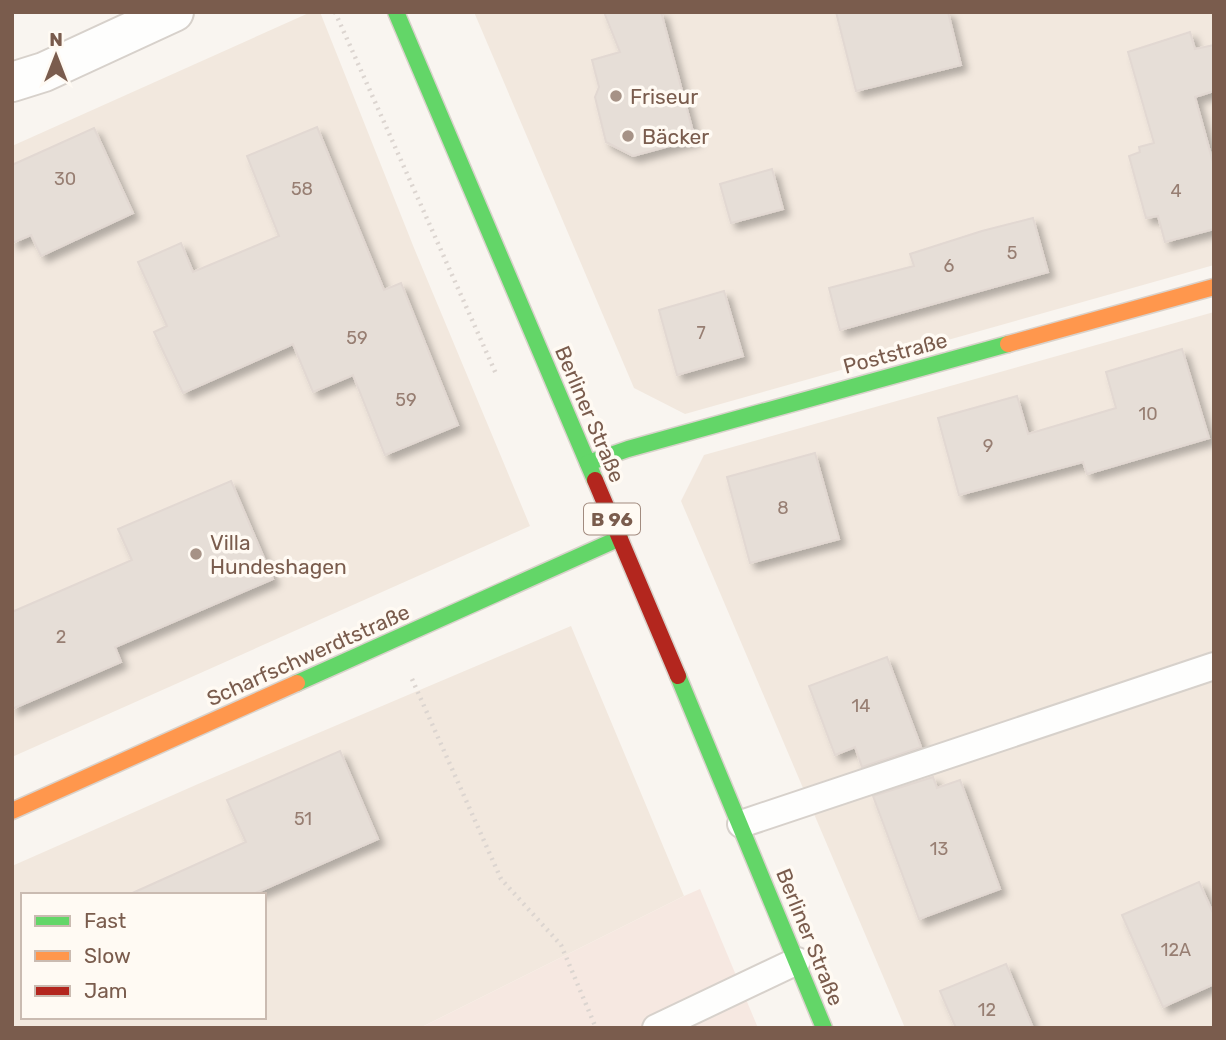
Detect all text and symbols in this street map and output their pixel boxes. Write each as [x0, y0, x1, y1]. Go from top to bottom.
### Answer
north arrow [21, 21, 91, 91]
text: N [49, 28, 63, 51]
place label: Friseur [630, 84, 698, 109]
marker: Friseur [608, 88, 624, 104]
place label: Bäcker [642, 124, 709, 149]
marker: Bäcker [620, 128, 636, 144]
house number: 30 [54, 168, 76, 190]
house number: 58 [291, 178, 313, 200]
house number: 4 [1170, 180, 1182, 202]
house number: 5 [1007, 242, 1017, 264]
house number: 6 [944, 255, 955, 277]
house number: 7 [696, 322, 706, 344]
house number: 59 [346, 327, 368, 349]
street label: Poststraße [840, 327, 950, 379]
street label: Berliner Straße [550, 342, 630, 486]
house number: 59 [395, 389, 417, 411]
house number: 10 [1138, 403, 1158, 425]
house number: 9 [983, 435, 993, 457]
house number: 8 [777, 497, 789, 519]
road number: B 96 [584, 504, 640, 534]
place label: Villa Hundeshagen [210, 530, 347, 579]
marker: Villa Hundeshagen [188, 546, 204, 562]
street label: Scharfschwerdtstraße [203, 599, 413, 711]
house number: 2 [56, 626, 66, 648]
house number: 14 [852, 695, 870, 717]
house number: 51 [294, 808, 312, 830]
house number: 13 [930, 838, 948, 860]
street label: Berliner Straße [771, 865, 849, 1009]
legend [21, 893, 266, 1019]
text: Fast [84, 908, 126, 933]
house number: 12A [1161, 939, 1191, 961]
text: Slow [84, 943, 131, 968]
text: Jam [84, 978, 128, 1003]
house number: 12 [978, 999, 996, 1021]

